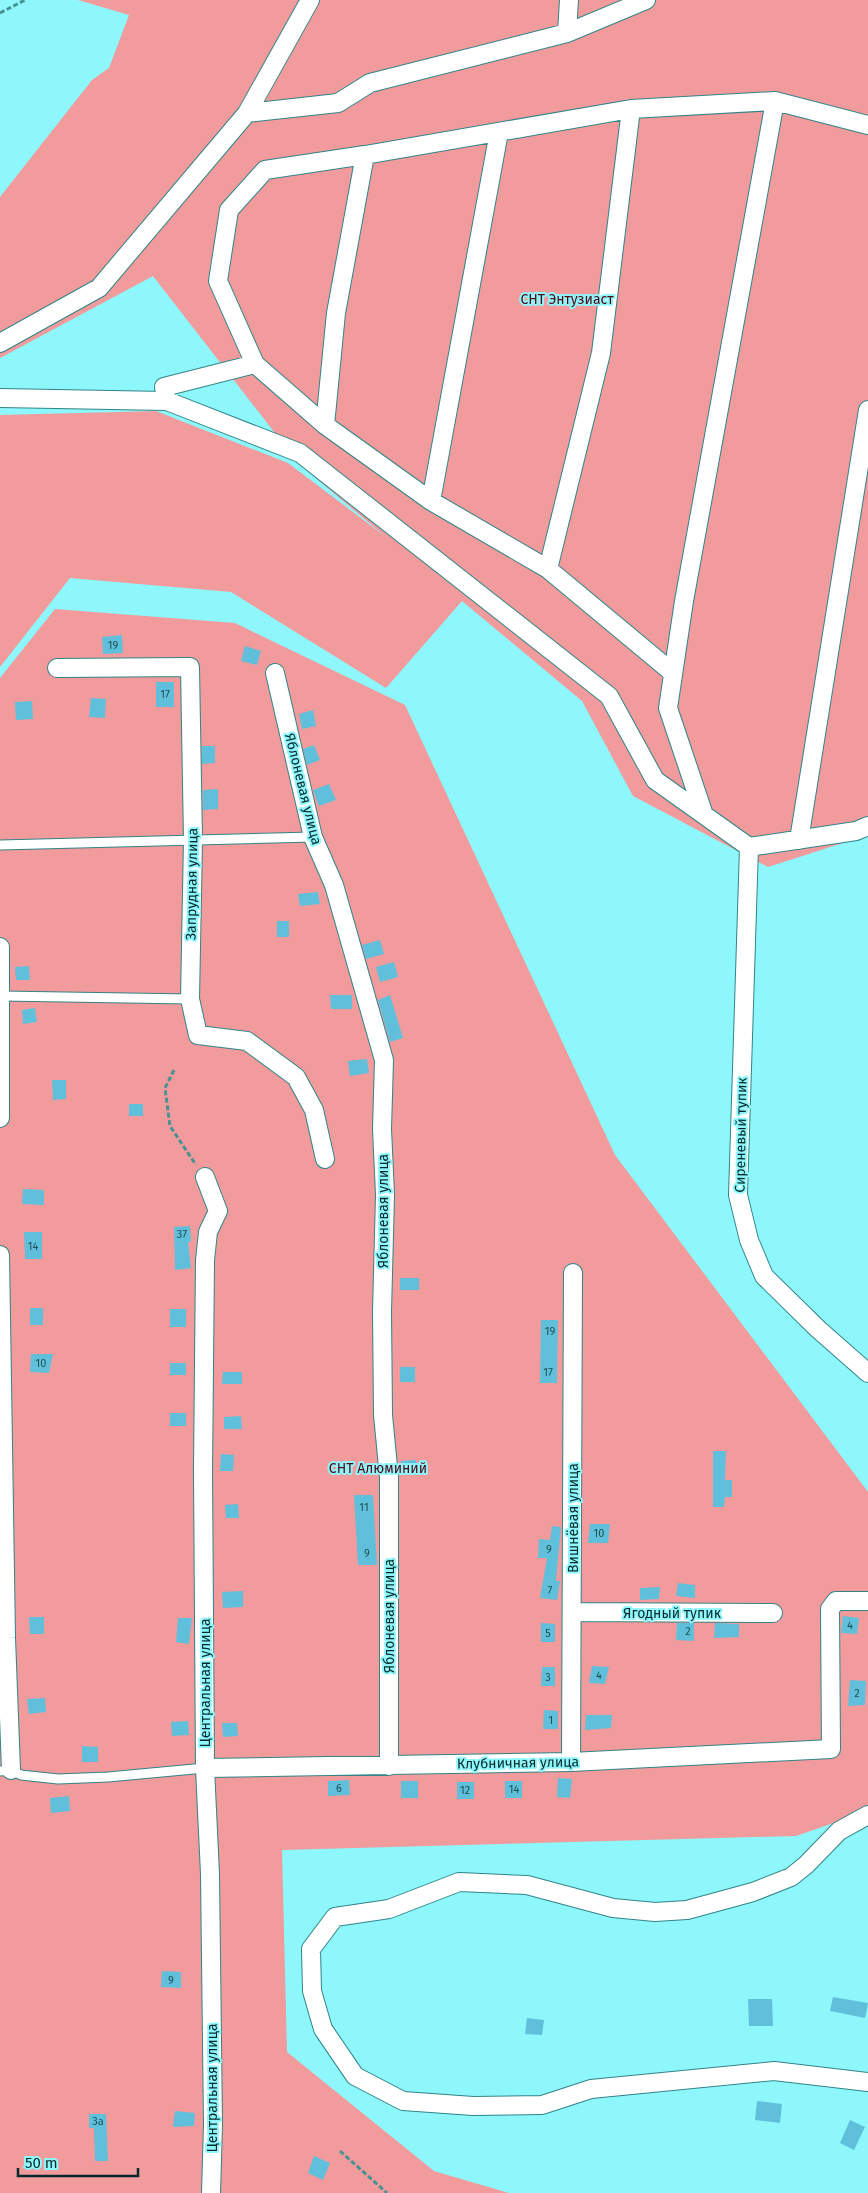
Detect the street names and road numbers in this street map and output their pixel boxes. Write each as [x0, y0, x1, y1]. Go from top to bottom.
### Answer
street label: Яблоневая улица [281, 731, 325, 847]
street label: Запрудная улица [183, 828, 201, 940]
street label: Сиреневый тупик [731, 1076, 751, 1193]
street label: Яблоневая улица [375, 1154, 392, 1268]
street label: Вишнёвая улица [565, 1463, 582, 1573]
street label: Яблоневая улица [381, 1559, 398, 1673]
street label: Ягодный тупик [623, 1605, 722, 1622]
street label: Центральная улица [197, 1619, 214, 1747]
street label: Клубничная улица [457, 1753, 579, 1773]
street label: Центральная улица [204, 2024, 221, 2152]

